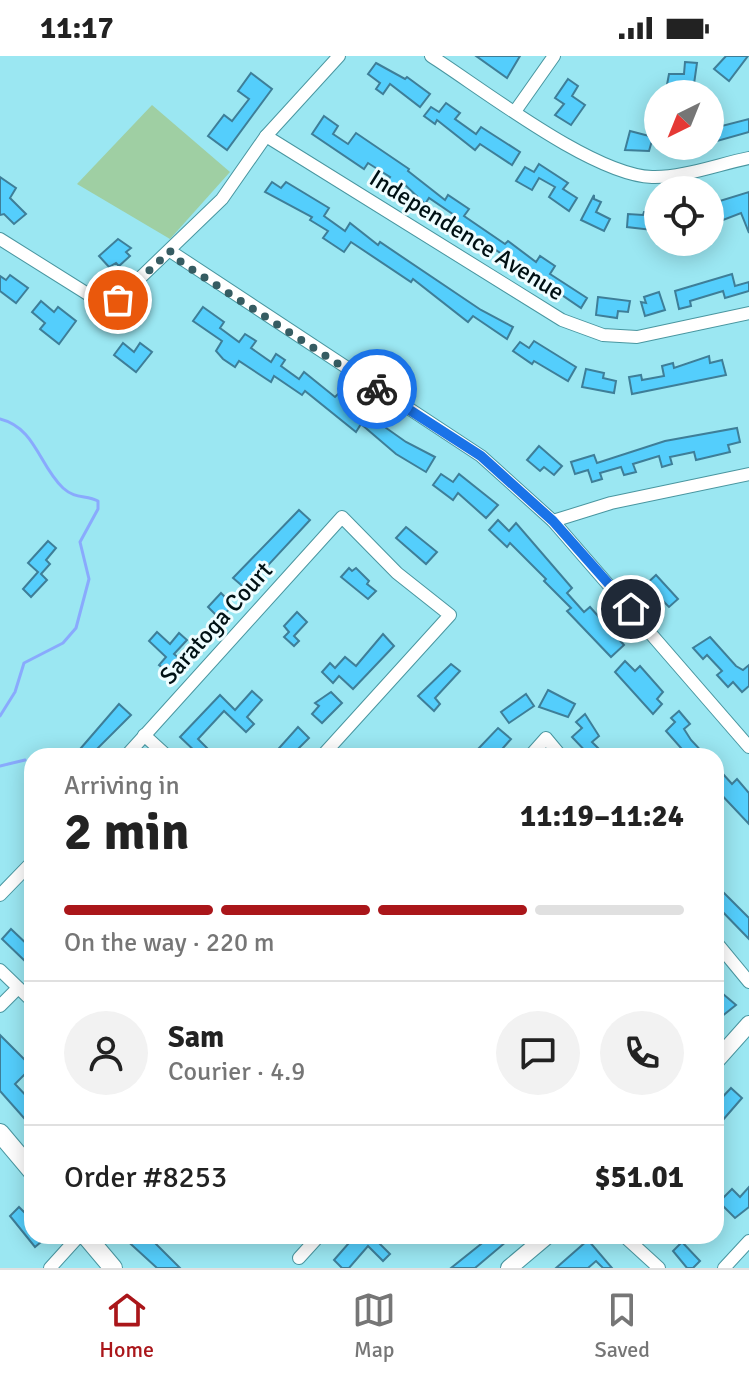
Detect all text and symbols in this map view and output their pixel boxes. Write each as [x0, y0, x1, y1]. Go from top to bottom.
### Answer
text: 11:17 [40, 10, 114, 47]
north arrow [644, 80, 724, 160]
map controls [644, 80, 724, 256]
street label: Independence Avenue [364, 163, 570, 307]
button: locate [644, 176, 724, 256]
pin [84, 266, 152, 334]
icon: bag [96, 278, 140, 322]
courier [337, 349, 417, 429]
icon: bike [355, 367, 399, 411]
street label: Saratoga Court [153, 556, 279, 690]
pin [597, 575, 665, 643]
icon: home [609, 587, 653, 631]
text: Arriving in [64, 770, 180, 802]
text: 11:19–11:24 [520, 798, 684, 835]
text: 2 min [64, 800, 190, 864]
text: On the way · 220 m [64, 927, 274, 959]
button: person [64, 1011, 148, 1095]
button: chat [496, 1011, 580, 1095]
button: phone [600, 1011, 684, 1095]
text: Sam [168, 1019, 224, 1056]
text: Courier · 4.9 [168, 1056, 305, 1088]
text: Order #8253 [64, 1159, 227, 1196]
text: $51.01 [594, 1159, 684, 1196]
tab: Home [99, 1288, 154, 1363]
tab: Map [352, 1288, 396, 1363]
tab: Saved [594, 1288, 650, 1363]

